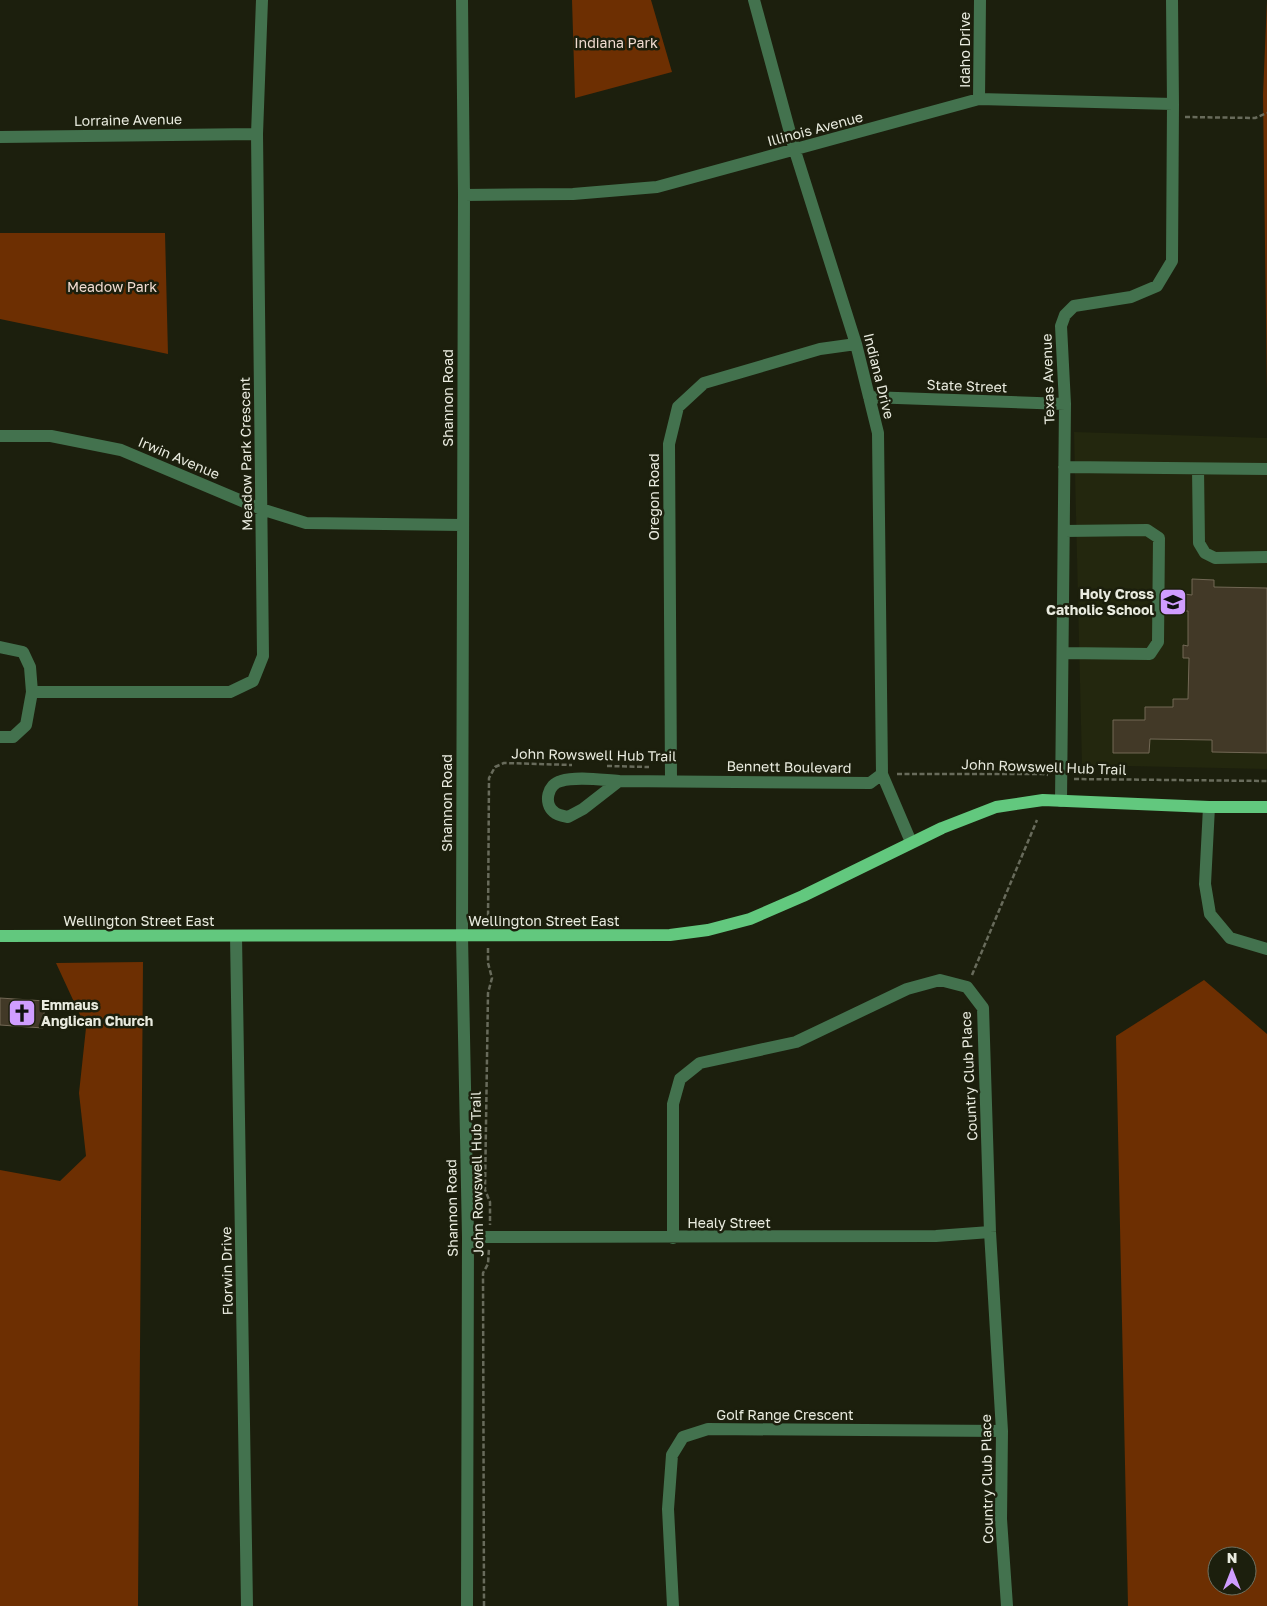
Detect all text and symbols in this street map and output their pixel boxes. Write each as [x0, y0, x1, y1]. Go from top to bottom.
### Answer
street label: Idaho Drive [956, 12, 973, 88]
park label: Indiana Park [574, 34, 658, 51]
street label: Illinois Avenue [765, 108, 865, 149]
street label: Lorraine Avenue [74, 110, 182, 129]
park label: Meadow Park [67, 278, 157, 295]
street label: Indiana Drive [861, 331, 898, 421]
street label: Texas Avenue [1037, 333, 1058, 425]
street label: Shannon Road [439, 349, 456, 447]
street label: State Street [926, 376, 1008, 395]
street label: Meadow Park Crescent [236, 377, 255, 531]
street label: Irwin Avenue [136, 433, 222, 482]
street label: Oregon Road [645, 453, 662, 541]
place label: Holy Cross Catholic School [1046, 585, 1154, 618]
school or university icon: Holy Cross Catholic School [1158, 587, 1188, 617]
street label: John Rowswell Hub Trail [511, 745, 677, 764]
street label: Shannon Road [438, 754, 455, 852]
street label: John Rowswell Hub Trail [961, 755, 1127, 778]
street label: Bennett Boulevard [726, 757, 852, 776]
street label: Wellington Street East [63, 912, 215, 929]
street label: Wellington Street East [468, 912, 620, 929]
place label: Emmaus Anglican Church [41, 996, 153, 1029]
church icon: Emmaus Anglican Church [7, 998, 37, 1028]
street label: Country Club Place [957, 1011, 980, 1141]
street label: John Rowswell Hub Trail [467, 1091, 486, 1257]
street label: Shannon Road [442, 1159, 461, 1257]
street label: Healy Street [687, 1214, 771, 1231]
street label: Florwin Drive [217, 1227, 236, 1316]
street label: Golf Range Crescent [716, 1406, 854, 1423]
street label: Country Club Place [977, 1414, 996, 1544]
north arrow [1207, 1546, 1257, 1596]
text: N [1227, 1549, 1237, 1566]

